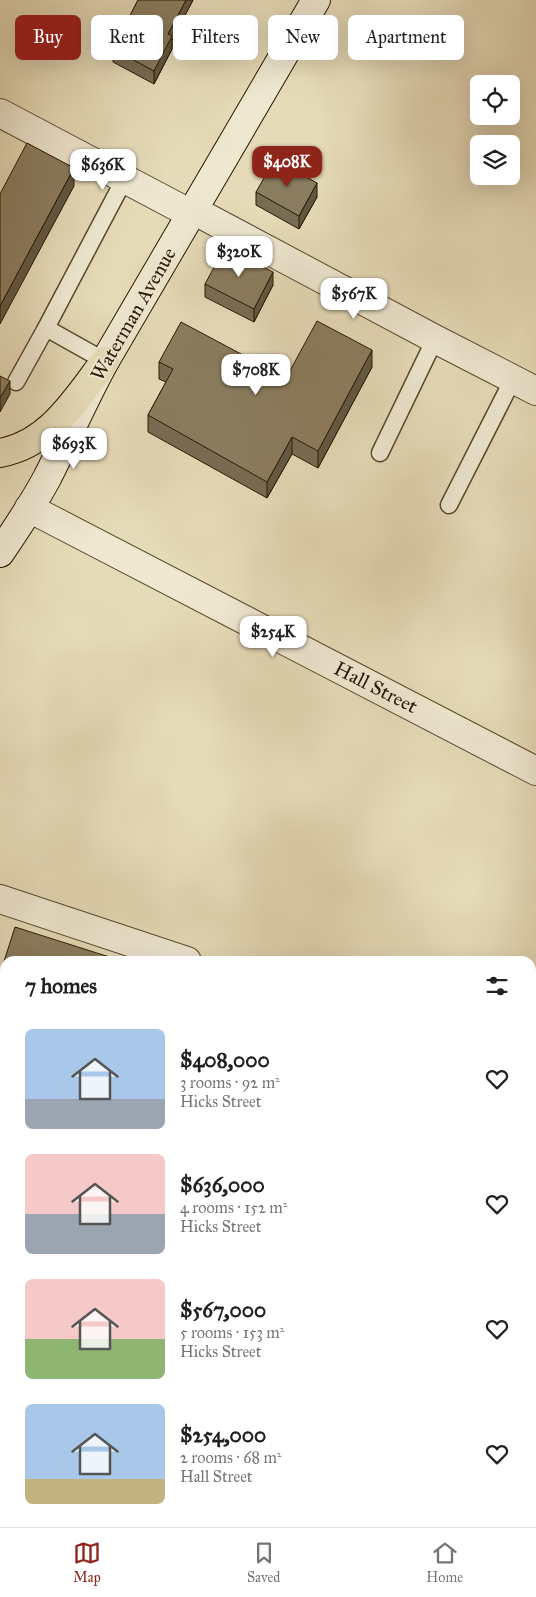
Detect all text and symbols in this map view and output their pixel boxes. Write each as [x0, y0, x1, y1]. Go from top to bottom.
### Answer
chip: Buy [15, 15, 81, 60]
chip: Rent [91, 15, 163, 60]
chip: Filters [173, 15, 258, 60]
chip: New [268, 15, 338, 60]
chip: Apartment [348, 15, 464, 60]
map controls [470, 75, 520, 185]
button: locate [470, 75, 520, 125]
button: layers [470, 135, 520, 185]
pin: $408K [252, 146, 322, 188]
pin: $636K [68, 148, 138, 191]
text: $408K [263, 152, 311, 171]
text: $636K [81, 155, 125, 174]
pin: $320K [204, 236, 274, 278]
text: $320K [217, 242, 261, 261]
street label: Waterman Avenue [85, 243, 181, 385]
pin: $567K [319, 278, 389, 320]
text: $567K [331, 284, 377, 303]
pin: $708K [221, 354, 291, 396]
text: $708K [232, 360, 280, 379]
pin: $693K [39, 428, 109, 470]
text: $693K [52, 434, 96, 453]
pin: $254K [238, 616, 308, 658]
text: $254K [251, 622, 295, 641]
street label: Hall Street [330, 656, 422, 718]
icon: filters [483, 972, 511, 1000]
text: 7 homes [25, 973, 97, 999]
text: $408,000 [180, 1047, 270, 1073]
icon: home [65, 1049, 125, 1109]
icon: heart [483, 1065, 511, 1093]
text: 3 rooms · 92 m² [180, 1073, 280, 1092]
text: Hicks Street [180, 1092, 261, 1111]
text: $636,000 [180, 1172, 265, 1198]
icon: home [65, 1174, 125, 1234]
icon: heart [483, 1190, 511, 1218]
text: 4 rooms · 152 m² [180, 1198, 287, 1217]
text: Hicks Street [180, 1217, 261, 1236]
text: $567,000 [180, 1297, 266, 1323]
icon: home [65, 1299, 125, 1359]
icon: heart [483, 1315, 511, 1343]
text: 5 rooms · 153 m² [180, 1323, 284, 1342]
text: Hicks Street [180, 1342, 261, 1361]
text: $254,000 [180, 1422, 266, 1448]
icon: home [65, 1424, 125, 1484]
icon: heart [483, 1440, 511, 1468]
text: 2 rooms · 68 m² [180, 1448, 281, 1467]
text: Hall Street [180, 1467, 252, 1486]
tab: Map [73, 1539, 101, 1586]
tab: Saved [247, 1539, 280, 1586]
tab: Home [426, 1539, 463, 1586]

